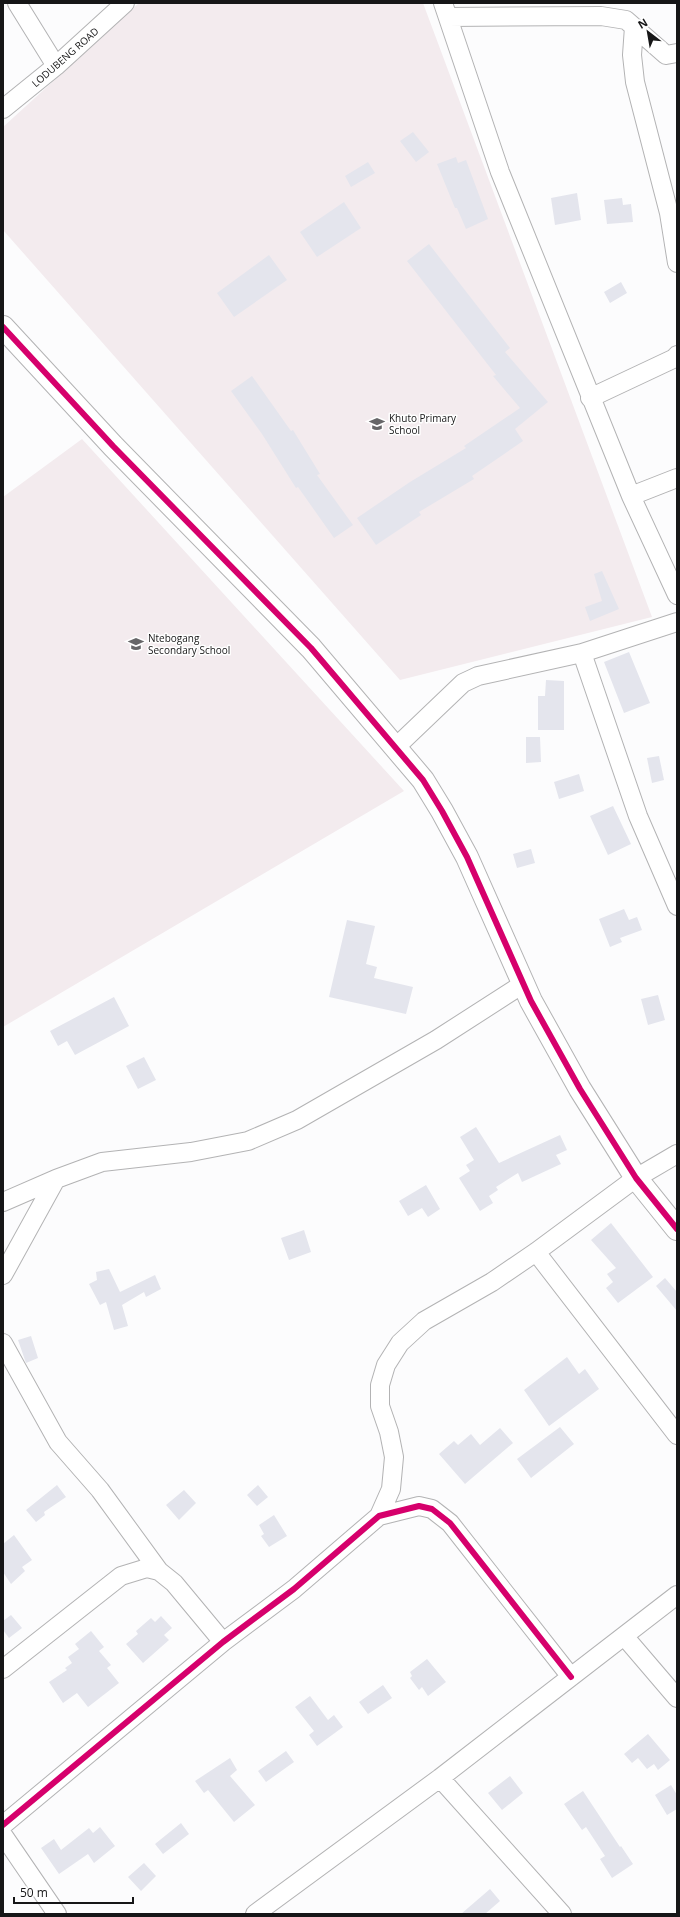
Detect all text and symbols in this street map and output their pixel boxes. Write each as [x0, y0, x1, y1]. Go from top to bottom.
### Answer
north arrow [628, 12, 668, 52]
text: N [635, 14, 650, 32]
street label: LODUBENG ROAD [29, 24, 101, 90]
place label: Khuto Primary School [389, 411, 457, 437]
school or university icon: Khuto Primary School [368, 415, 386, 433]
place label: Ntebogang Secondary School [148, 631, 230, 657]
school or university icon: Ntebogang Secondary School [127, 635, 145, 653]
scale bar [14, 1879, 133, 1905]
text: 50 m [20, 1884, 48, 1901]

